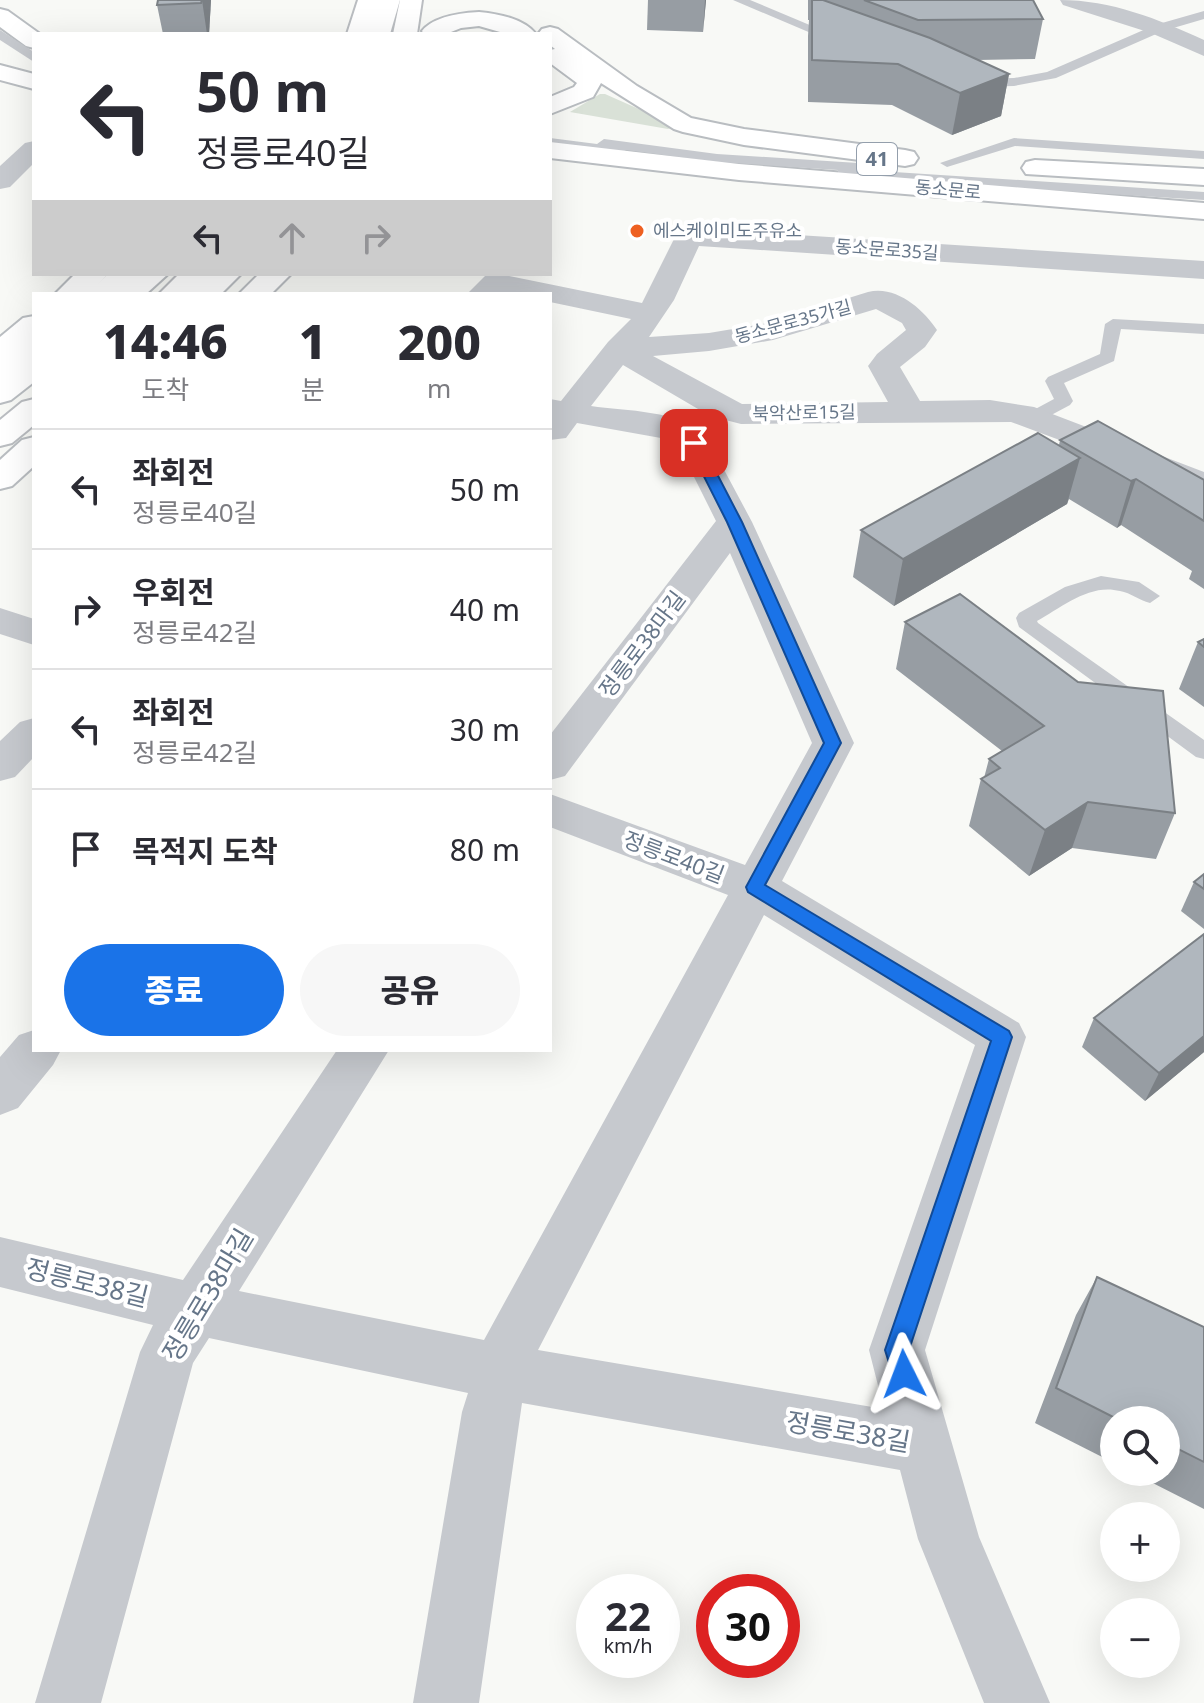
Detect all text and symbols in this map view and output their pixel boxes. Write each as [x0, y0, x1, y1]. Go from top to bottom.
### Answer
text: 50 m [196, 52, 329, 128]
icon: left [64, 64, 168, 168]
text: 정릉로40길 [196, 128, 370, 177]
road number: 41 [857, 143, 897, 175]
street label: 동소문로 [914, 174, 982, 204]
icon: left [186, 216, 230, 260]
icon: ahead [270, 216, 314, 260]
icon: right [354, 216, 398, 260]
place label: 에스케이미도주유소 [653, 218, 802, 242]
marker: 에스케이미도주유소 [628, 222, 646, 240]
street label: 동소문로35길 [835, 233, 939, 265]
street label: 동소문로35가길 [732, 294, 854, 348]
text: 14:46 [103, 308, 228, 373]
text: 1 [299, 308, 327, 373]
text: 200 [398, 309, 481, 374]
text: m [427, 370, 451, 406]
text: 도착 [141, 371, 189, 407]
text: 분 [301, 371, 325, 407]
street label: 북악산로15길 [752, 399, 856, 425]
pin [660, 409, 728, 477]
icon: arrive [672, 421, 716, 465]
text: 좌회전 [132, 451, 215, 492]
icon: left [64, 467, 108, 511]
text: 50 m [450, 469, 520, 510]
text: 정릉로40길 [132, 494, 257, 530]
text: 우회전 [132, 571, 215, 612]
street label: 정릉로38마길 [591, 584, 691, 703]
icon: right [64, 587, 108, 631]
text: 40 m [450, 589, 520, 630]
text: 정릉로42길 [132, 614, 257, 650]
text: 좌회전 [132, 691, 215, 732]
icon: left [64, 707, 108, 751]
text: 30 m [450, 709, 520, 750]
text: 정릉로42길 [132, 734, 257, 770]
street label: 정릉로40길 [619, 823, 729, 889]
icon: arrive [64, 827, 108, 871]
text: 80 m [450, 829, 520, 870]
text: 목적지 도착 [132, 830, 278, 871]
button: 종료 [64, 944, 284, 1036]
button: 공유 [300, 944, 520, 1036]
street label: 정릉로38마길 [153, 1221, 261, 1368]
street label: 정릉로38길 [22, 1249, 152, 1315]
position arrow [862, 1332, 946, 1416]
street label: 정릉로38길 [783, 1402, 913, 1460]
map controls [1100, 1406, 1180, 1678]
button: search [1100, 1406, 1180, 1486]
button: + [1100, 1502, 1180, 1582]
speed limit sign: 30 [696, 1574, 800, 1678]
text: 22 [605, 1588, 651, 1643]
button: − [1100, 1598, 1180, 1678]
text: km/h [603, 1632, 653, 1659]

